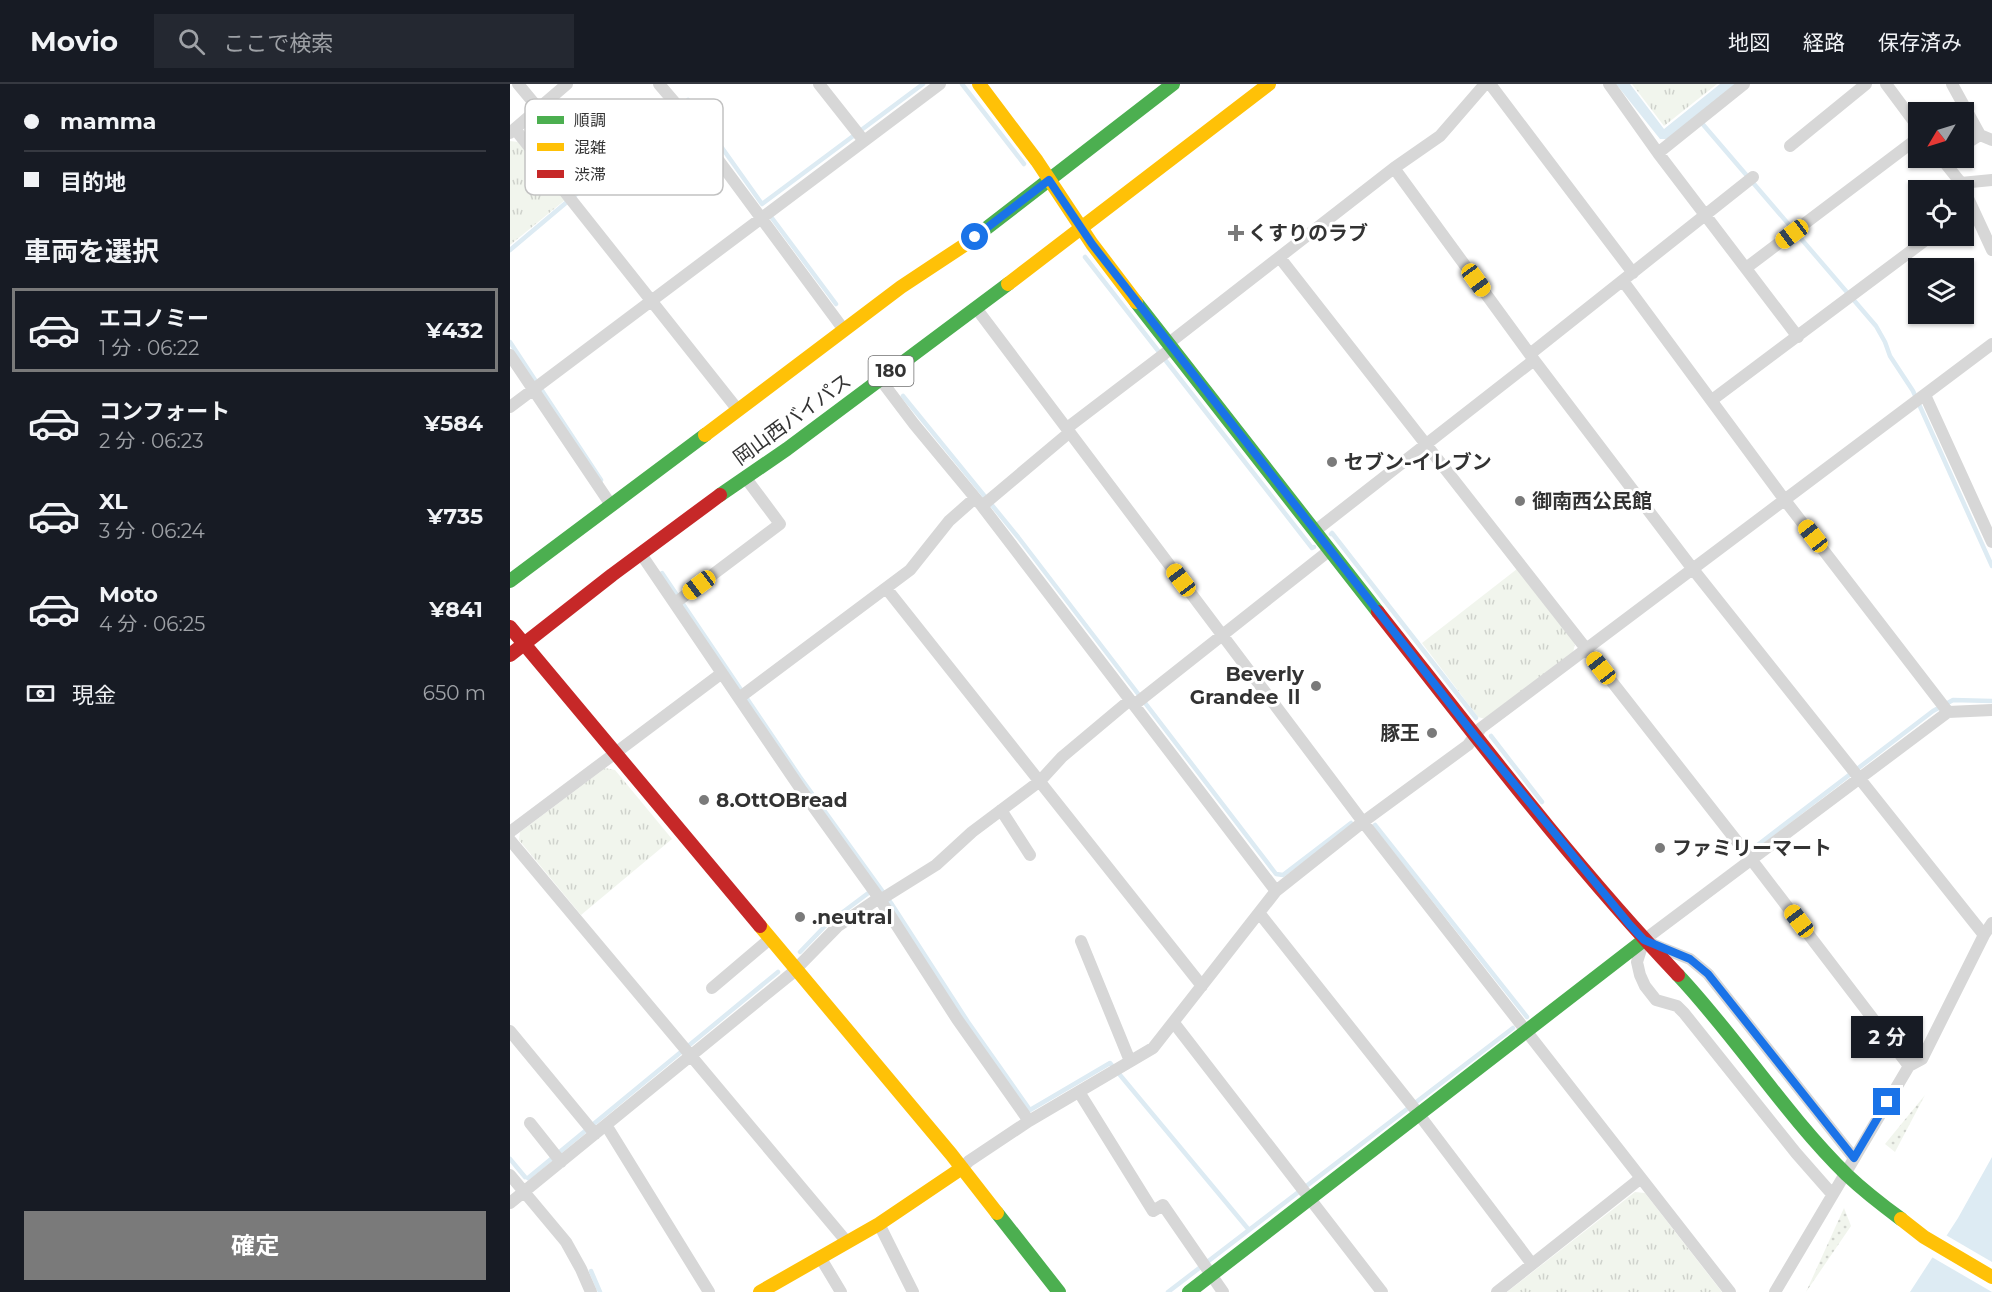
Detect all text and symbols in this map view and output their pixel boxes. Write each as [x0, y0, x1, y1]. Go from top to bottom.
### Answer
search box [154, 14, 574, 68]
text: Movio [30, 24, 118, 58]
icon: search [175, 25, 208, 58]
text: ここで検索 [223, 30, 333, 57]
text: 地図 [1728, 30, 1770, 55]
text: 経路 [1803, 30, 1845, 55]
text: 保存済み [1878, 30, 1962, 55]
legend [525, 99, 723, 195]
north arrow [1908, 102, 1974, 168]
map controls [1908, 102, 1974, 324]
text: mamma [60, 108, 156, 135]
text: 順調 [574, 111, 606, 130]
text: 混雑 [574, 138, 606, 157]
text: 渋滞 [574, 165, 606, 184]
text: 目的地 [60, 169, 126, 196]
button: locate [1908, 180, 1974, 246]
car [1772, 216, 1812, 252]
place label: くすりのラブ [1248, 221, 1368, 245]
route start [961, 223, 988, 250]
marker: くすりのラブ [1229, 226, 1243, 240]
text: 車両を選択 [24, 235, 159, 268]
button: layers [1908, 258, 1974, 324]
car [1458, 260, 1494, 300]
icon: car [27, 303, 81, 357]
text: エコノミー [99, 305, 209, 332]
text: ¥432 [426, 317, 483, 344]
text: 1 分 · 06:22 [99, 336, 199, 360]
road number: 180 [868, 356, 914, 386]
street label: 岡山西バイパス [728, 368, 856, 470]
icon: car [27, 396, 81, 450]
text: コンフォート [99, 398, 230, 425]
text: ¥584 [424, 410, 483, 437]
text: 2 分 · 06:23 [99, 429, 203, 453]
place label: セブン-イレブン [1344, 450, 1492, 474]
marker: セブン-イレブン [1325, 455, 1339, 469]
text: XL [99, 488, 128, 515]
icon: car [27, 489, 81, 543]
place label: 御南西公民館 [1532, 489, 1652, 513]
marker: 御南西公民館 [1513, 494, 1527, 508]
text: ¥735 [427, 503, 483, 530]
car [1795, 516, 1831, 556]
text: 3 分 · 06:24 [99, 519, 205, 543]
car [1163, 560, 1199, 600]
car [679, 567, 719, 603]
text: Moto [99, 581, 158, 608]
icon: car [27, 582, 81, 636]
text: ¥841 [429, 596, 483, 623]
text: 4 分 · 06:25 [99, 612, 205, 636]
car [1583, 648, 1619, 688]
place label: Beverly Grandee Ⅱ [1190, 662, 1305, 709]
icon: cash [24, 677, 57, 710]
marker: Beverly Grandee Ⅱ [1309, 679, 1323, 693]
text: 650 m [423, 681, 486, 705]
text: 現金 [72, 682, 116, 709]
place label: 豚王 [1380, 721, 1420, 745]
marker: 豚王 [1425, 726, 1439, 740]
place label: 8.OttOBread [716, 788, 848, 812]
marker: 8.OttOBread [697, 793, 711, 807]
place label: ファミリーマート [1672, 836, 1832, 860]
marker: ファミリーマート [1653, 841, 1667, 855]
car [1781, 901, 1817, 941]
place label: .neutral [812, 905, 892, 929]
marker: .neutral [793, 910, 807, 924]
callout: 2 分 [1851, 1015, 1923, 1057]
text: 2 分 [1868, 1025, 1906, 1049]
route end [1873, 1088, 1900, 1115]
button: 確定 [24, 1211, 486, 1280]

